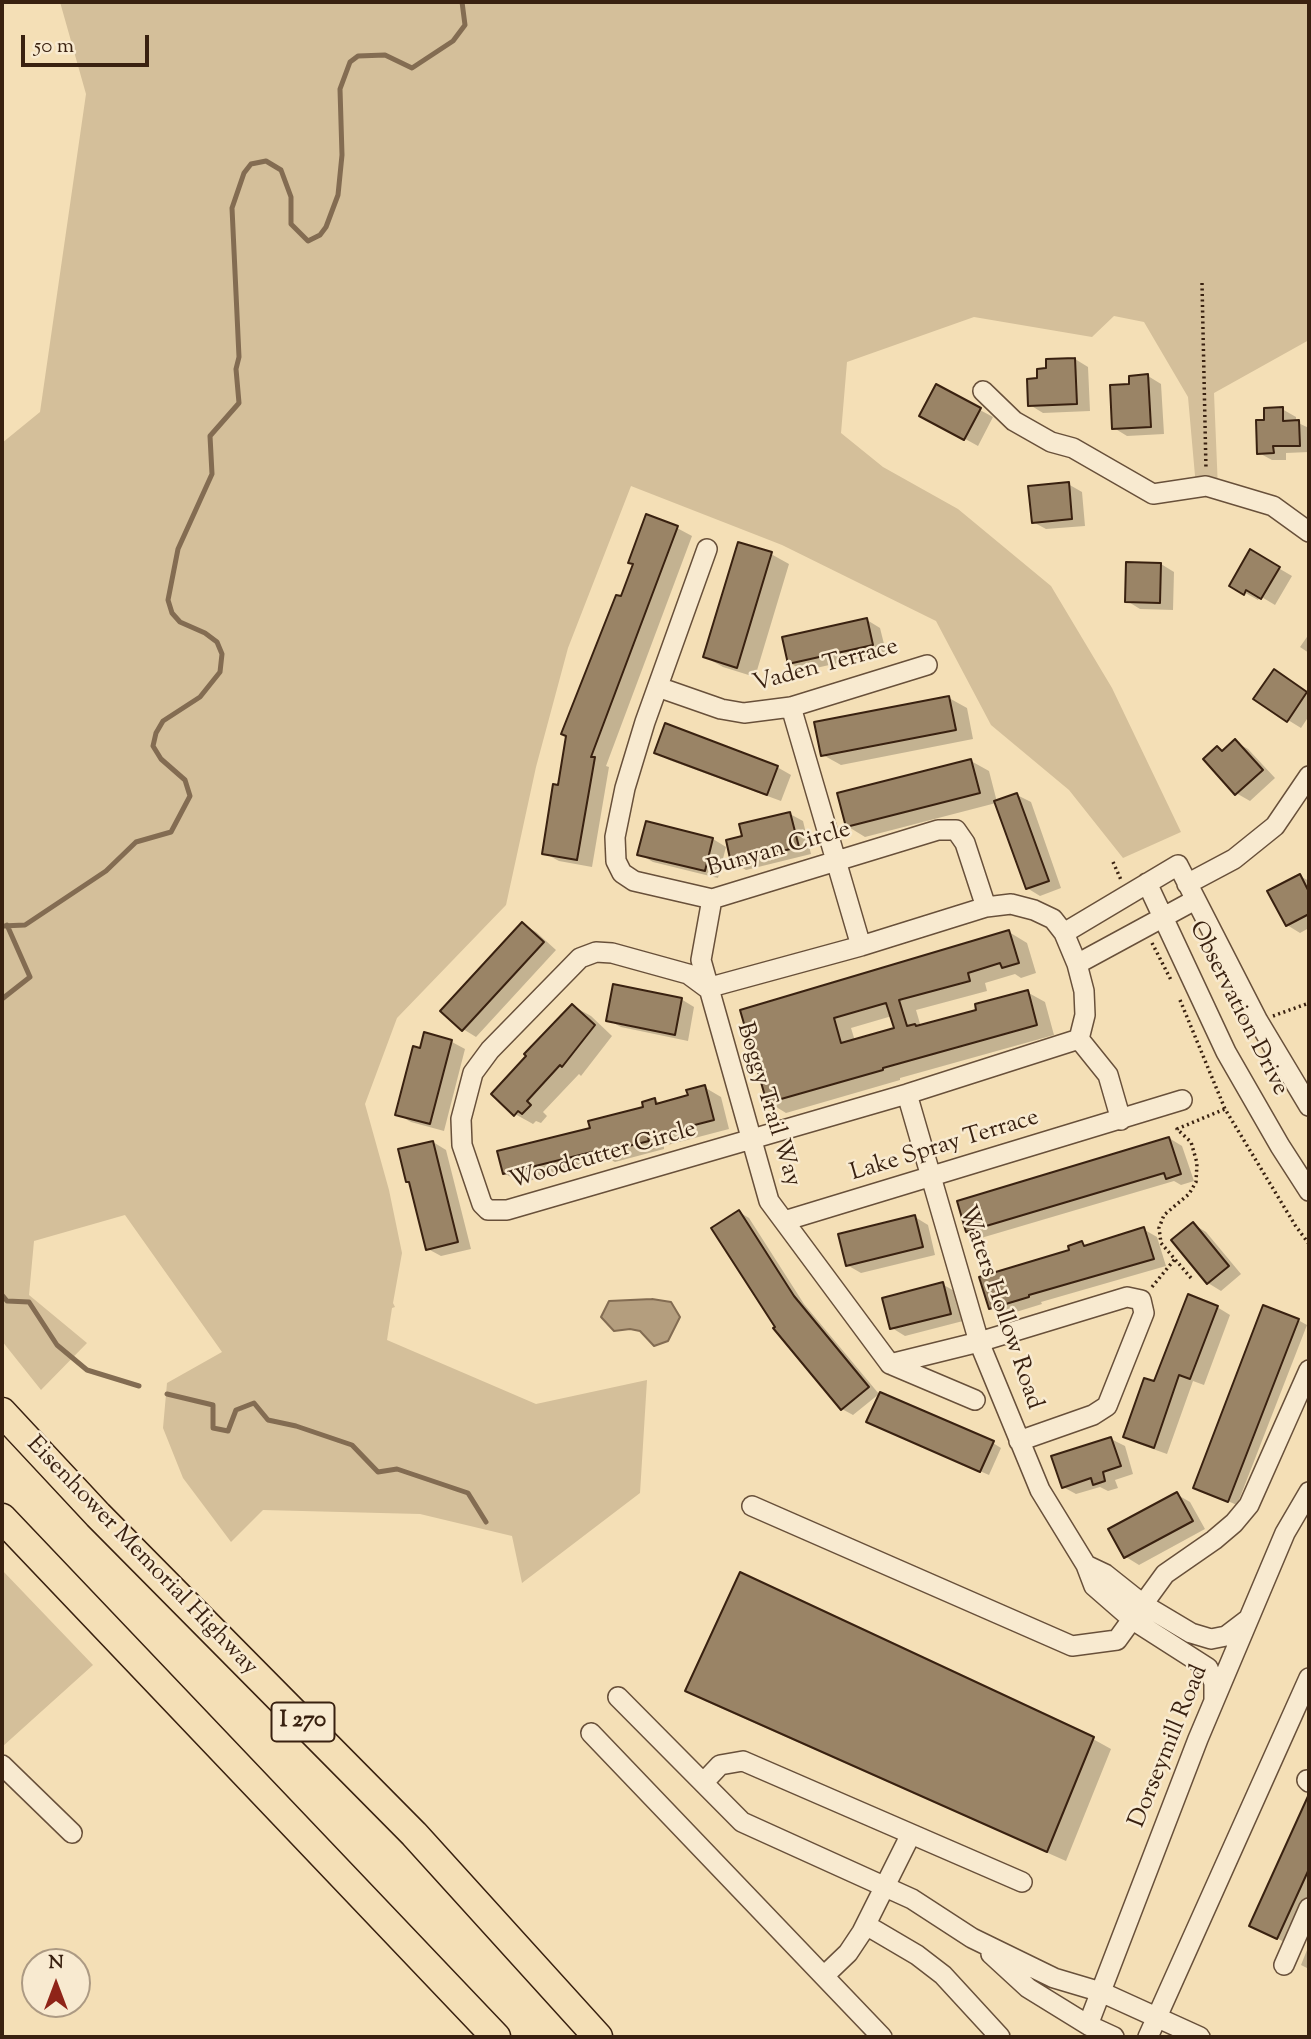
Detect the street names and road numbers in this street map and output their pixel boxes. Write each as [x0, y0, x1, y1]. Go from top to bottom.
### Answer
street label: Vaden Terrace [750, 634, 902, 700]
street label: Bunyan Circle [704, 817, 854, 885]
street label: Observation Drive [1181, 917, 1293, 1101]
street label: Boggy Trail Way [728, 1020, 806, 1190]
street label: Lake Spray Terrace [847, 1105, 1043, 1189]
street label: Woodcutter Circle [506, 1117, 700, 1197]
street label: Waters Hollow Road [951, 1202, 1047, 1414]
street label: Eisenhower Memorial Highway [19, 1431, 263, 1683]
street label: Dorseymill Road [1124, 1662, 1216, 1832]
road number: I 270 [272, 1702, 334, 1742]

